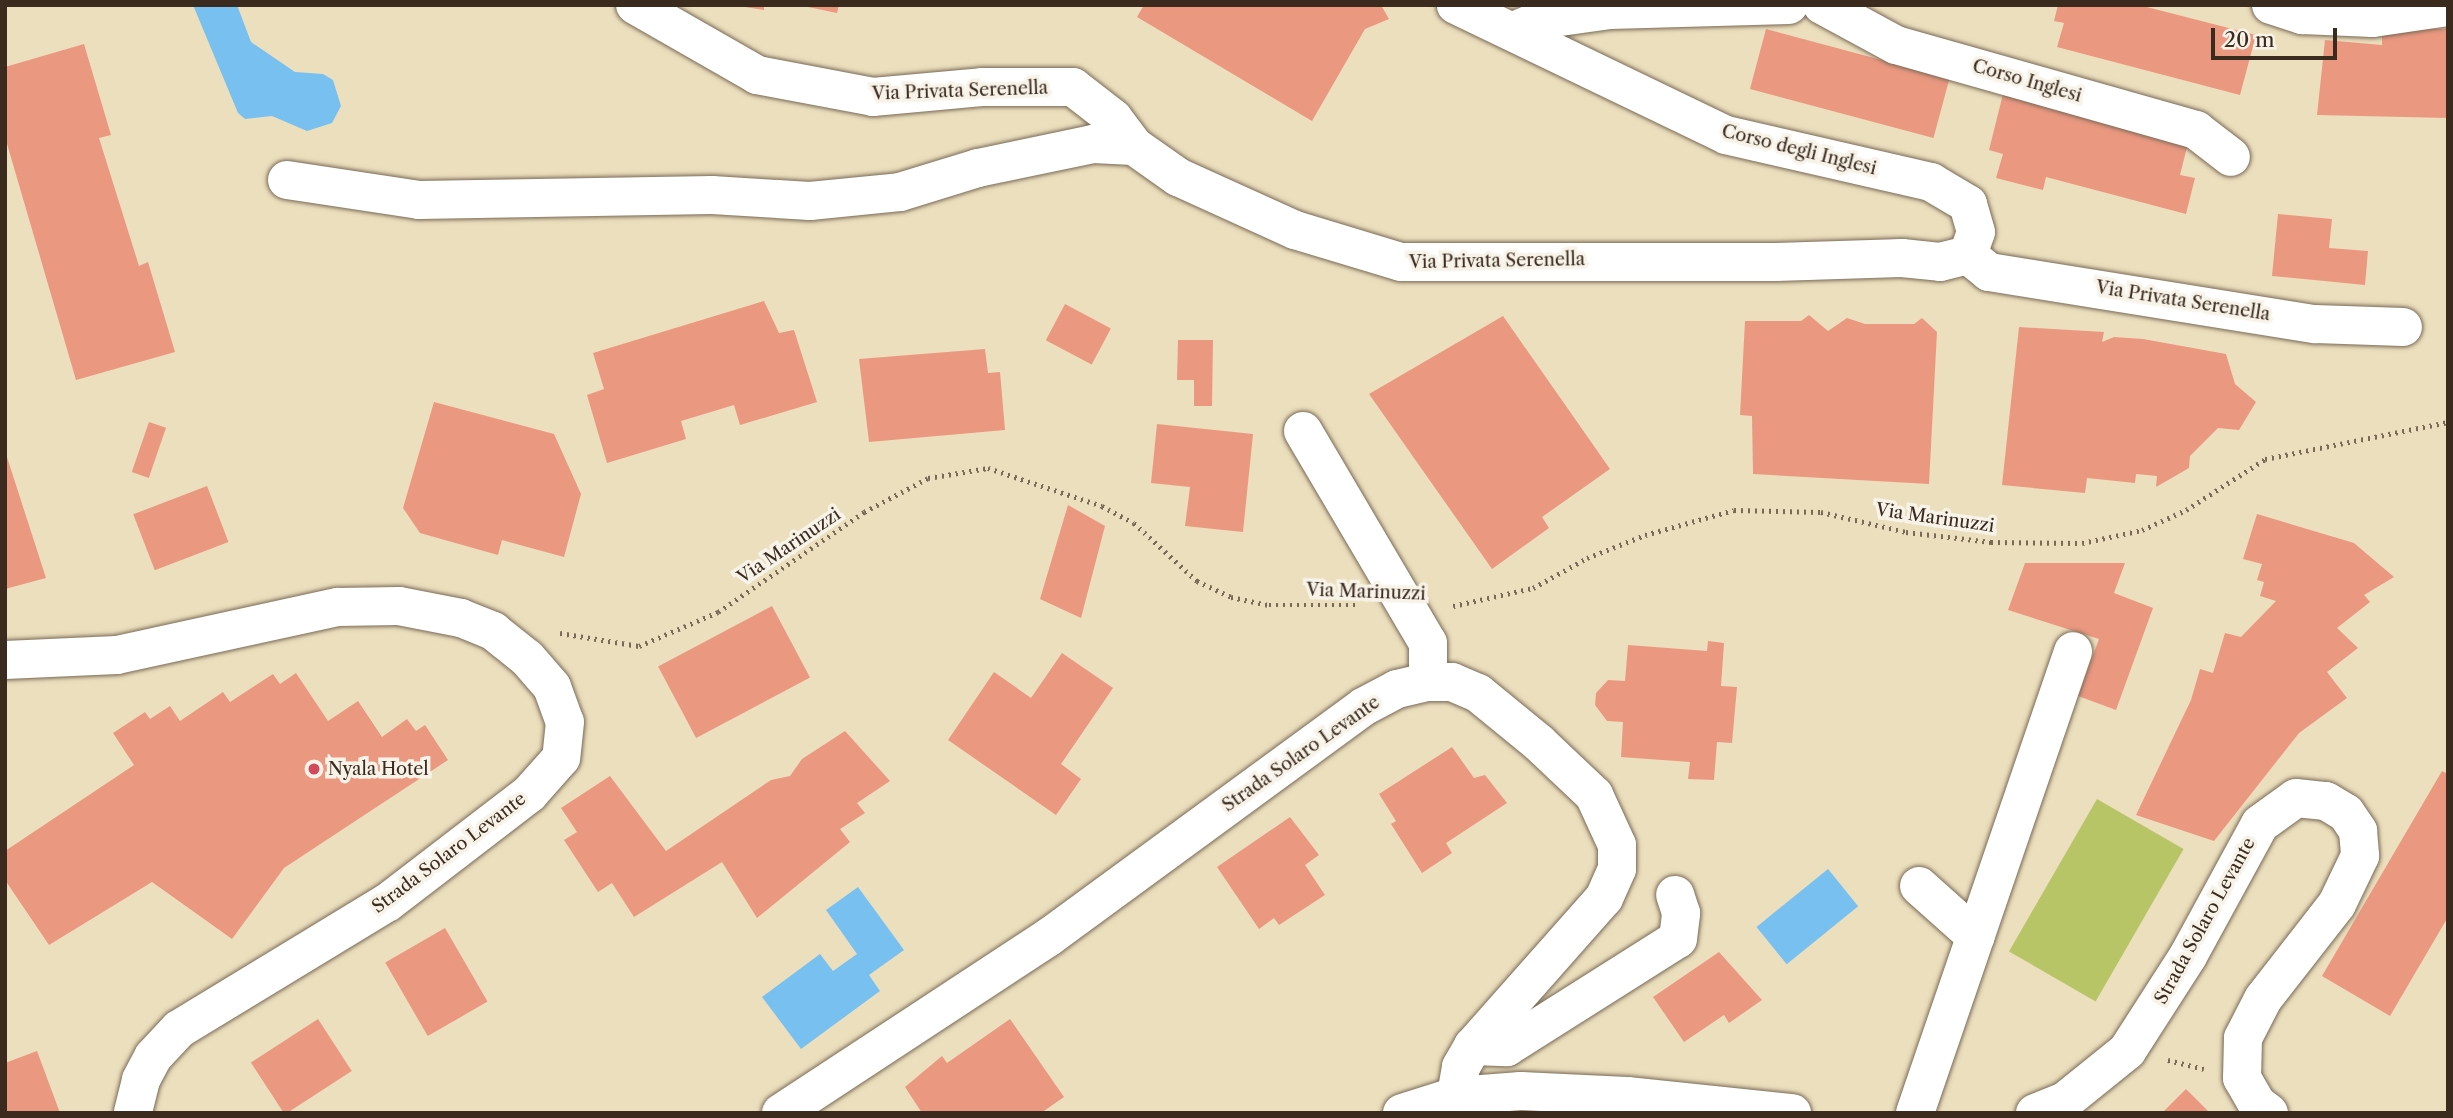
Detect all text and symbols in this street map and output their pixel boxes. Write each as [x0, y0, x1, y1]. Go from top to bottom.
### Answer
scale bar [2215, 14, 2341, 58]
text: 20 m [2224, 27, 2275, 52]
street label: Corso Inglesi [1970, 55, 2084, 107]
street label: Via Privata Serenella [871, 77, 1049, 105]
street label: Corso degli Inglesi [1719, 120, 1879, 180]
street label: Via Privata Serenella [1408, 249, 1586, 273]
street label: Via Privata Serenella [2094, 277, 2272, 325]
street label: Via Marinuzzi [1874, 499, 1996, 537]
street label: Via Marinuzzi [733, 504, 845, 588]
street label: Via Marinuzzi [1306, 579, 1426, 605]
street label: Strada Solaro Levante [1218, 691, 1384, 817]
place label: Nyala Hotel [328, 758, 429, 780]
marker: Nyala Hotel [306, 761, 322, 777]
street label: Strada Solaro Levante [368, 788, 530, 918]
street label: Strada Solaro Levante [2150, 834, 2260, 1008]

